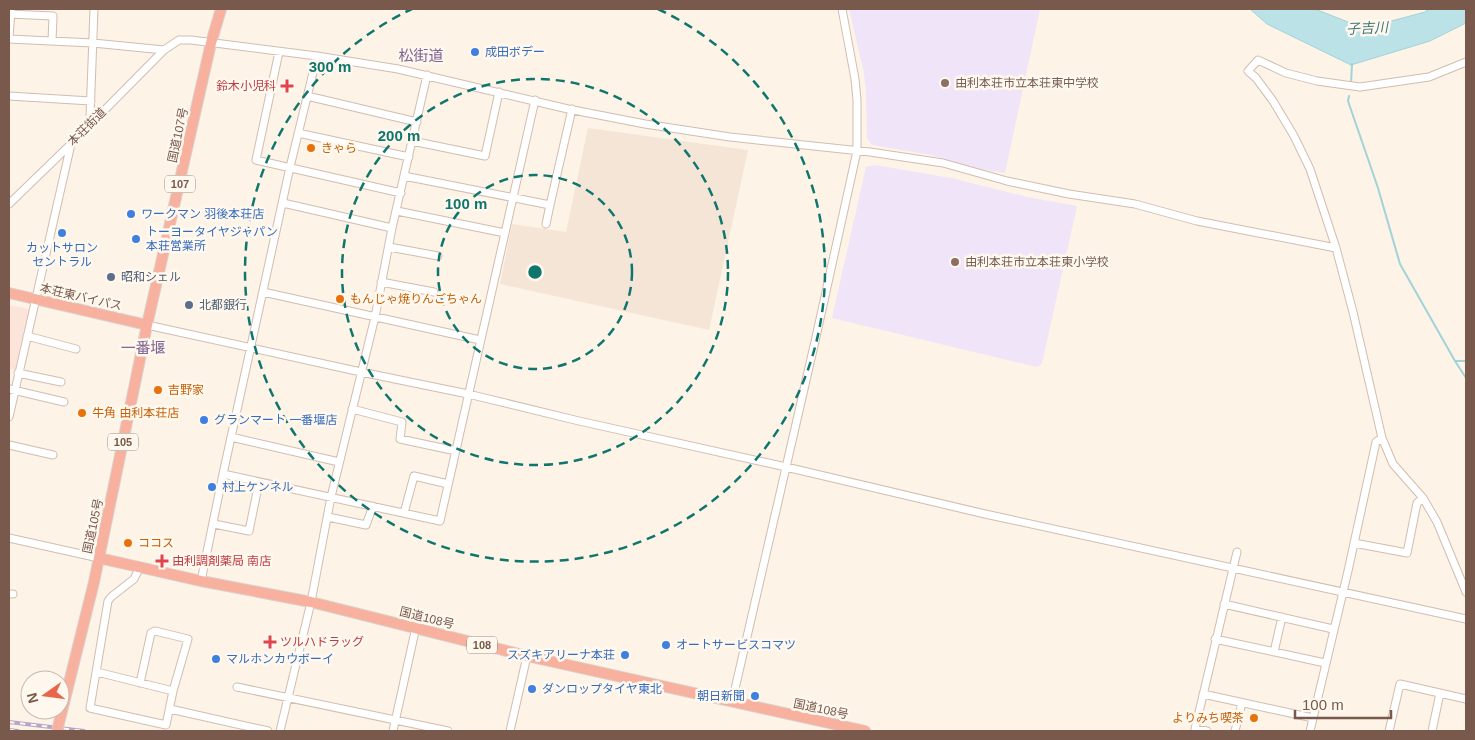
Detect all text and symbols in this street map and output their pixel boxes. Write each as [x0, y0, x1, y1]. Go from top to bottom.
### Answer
water label: 子吉川 [1346, 19, 1390, 37]
place label: 成田ボデー [485, 45, 545, 59]
marker: 成田ボデー [469, 46, 481, 58]
district label: 松街道 [398, 47, 444, 64]
text: 300 m [309, 58, 351, 75]
place label: 由利本荘市立本荘東中学校 [955, 76, 1099, 90]
marker: 由利本荘市立本荘東中学校 [939, 77, 951, 89]
place label: 鈴木小児科 [216, 79, 276, 93]
marker: 鈴木小児科 [280, 79, 294, 93]
street label: 本荘街道 [65, 105, 109, 149]
street label: 国道107号 [165, 106, 191, 164]
text: 200 m [378, 127, 420, 144]
place label: きゃら [321, 141, 357, 155]
marker: きゃら [305, 142, 317, 154]
road number: 107 [165, 175, 195, 192]
text: 100 m [445, 195, 487, 212]
place label: ワークマン 羽後本荘店 [141, 207, 264, 221]
marker: ワークマン 羽後本荘店 [125, 208, 137, 220]
place label: トーヨータイヤジャパン 本荘営業所 [146, 225, 278, 253]
marker: カットサロン セントラル [56, 227, 68, 239]
marker: トーヨータイヤジャパン 本荘営業所 [130, 233, 142, 245]
place label: カットサロン セントラル [26, 241, 98, 269]
place label: 由利本荘市立本荘東小学校 [965, 255, 1109, 269]
marker: 由利本荘市立本荘東小学校 [949, 256, 961, 268]
centre of rings [526, 263, 544, 281]
place label: 昭和シェル [121, 270, 181, 284]
marker: 昭和シェル [105, 271, 117, 283]
street label: 本荘東バイパス [39, 281, 123, 313]
place label: もんじゃ焼りんごちゃん [350, 292, 482, 306]
marker: もんじゃ焼りんごちゃん [334, 293, 346, 305]
place label: 北都銀行 [199, 298, 247, 312]
marker: 北都銀行 [183, 299, 195, 311]
district label: 一番堰 [120, 339, 166, 356]
place label: 吉野家 [168, 383, 204, 397]
marker: 吉野家 [152, 384, 164, 396]
place label: 牛角 由利本荘店 [92, 406, 179, 420]
marker: 牛角 由利本荘店 [76, 407, 88, 419]
place label: グランマート 一番堰店 [214, 413, 337, 427]
marker: グランマート 一番堰店 [198, 414, 210, 426]
road number: 105 [108, 434, 138, 451]
place label: 村上ケンネル [222, 480, 293, 494]
marker: 村上ケンネル [206, 481, 218, 493]
street label: 国道105号 [80, 497, 106, 555]
place label: ココス [138, 536, 174, 550]
marker: ココス [122, 537, 134, 549]
place label: 由利調剤薬局 南店 [172, 554, 271, 568]
marker: 由利調剤薬局 南店 [156, 555, 168, 567]
street label: 国道108号 [398, 604, 456, 632]
place label: ツルハドラッグ [280, 635, 364, 649]
marker: ツルハドラッグ [264, 636, 276, 648]
road number: 108 [467, 636, 497, 654]
place label: オートサービスコマツ [676, 638, 796, 652]
marker: オートサービスコマツ [660, 639, 672, 651]
place label: スズキアリーナ本荘 [507, 648, 615, 662]
marker: スズキアリーナ本荘 [619, 649, 631, 661]
place label: マルホンカウボーイ [226, 652, 334, 666]
marker: マルホンカウボーイ [210, 653, 222, 665]
north arrow [20, 670, 70, 720]
place label: ダンロップタイヤ東北 [542, 682, 662, 696]
marker: ダンロップタイヤ東北 [526, 683, 538, 695]
scale bar [1295, 688, 1391, 720]
place label: 朝日新聞 [697, 689, 745, 703]
marker: 朝日新聞 [749, 690, 761, 702]
text: N [23, 691, 41, 705]
street label: 国道108号 [792, 696, 850, 722]
text: 100 m [1302, 696, 1344, 713]
place label: よりみち喫茶 [1172, 711, 1244, 725]
marker: よりみち喫茶 [1248, 712, 1260, 724]

